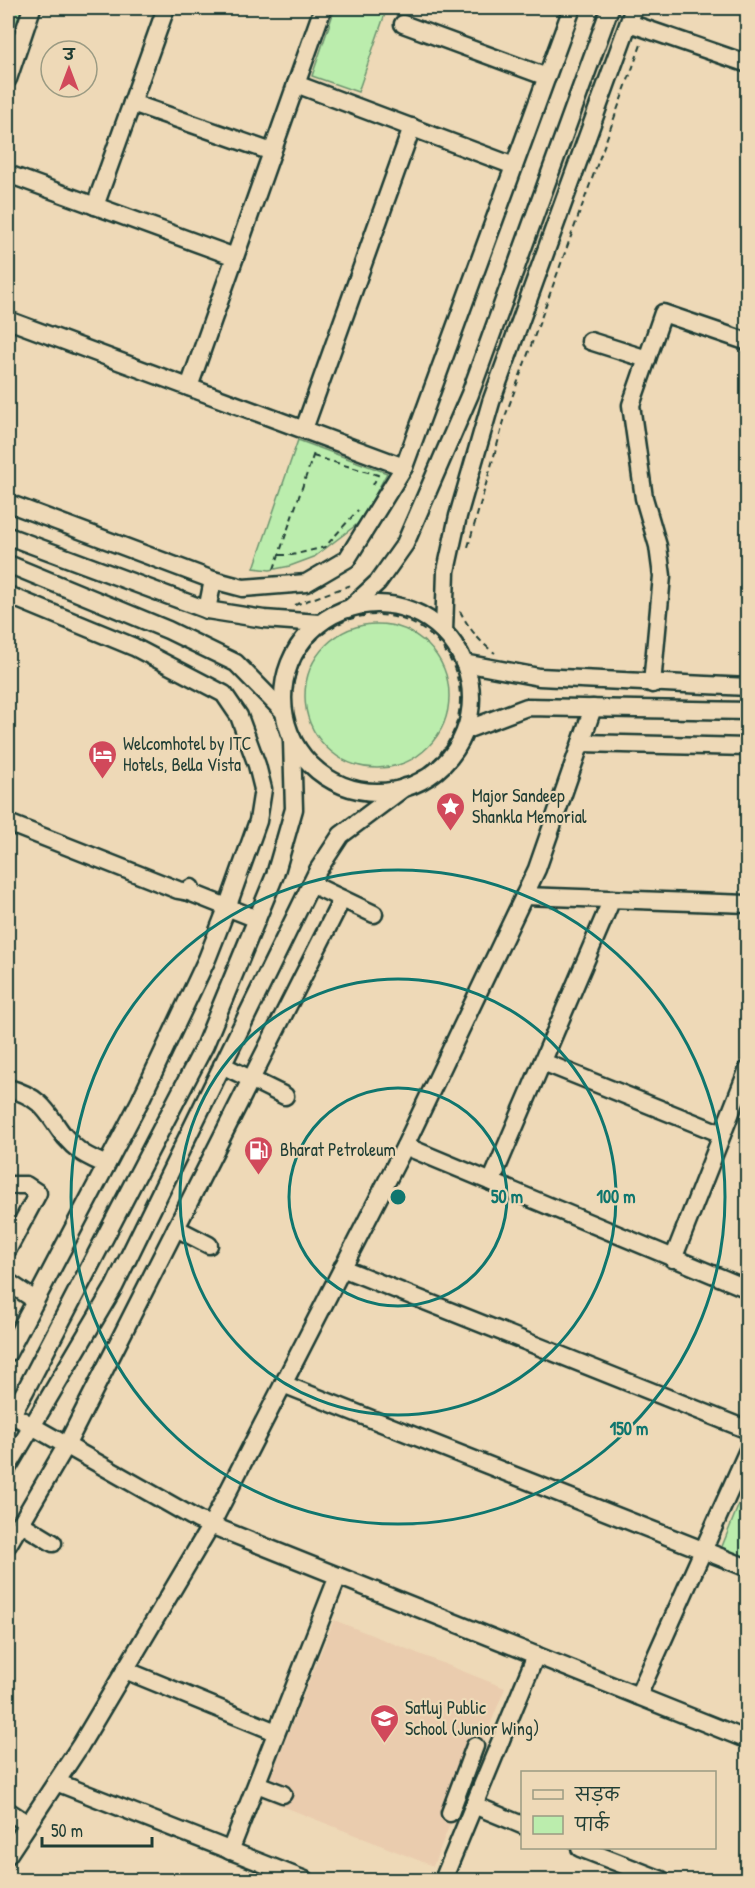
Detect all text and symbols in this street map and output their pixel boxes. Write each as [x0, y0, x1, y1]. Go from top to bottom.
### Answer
north arrow [39, 39, 99, 99]
text: उ [62, 43, 76, 65]
place label: Welcomhotel by ITC Hotels, Bella Vista [123, 731, 251, 777]
hotel icon: Welcomhotel by ITC Hotels, Bella Vista [86, 738, 118, 780]
place label: Major Sandeep Shankla Memorial [472, 783, 587, 829]
place icon: Major Sandeep Shankla Memorial [435, 790, 467, 832]
fuel station icon: Bharat Petroleum [243, 1134, 275, 1176]
place label: Bharat Petroleum [280, 1137, 396, 1162]
text: 50 m [491, 1184, 523, 1209]
text: 100 m [596, 1184, 636, 1209]
centre of rings [388, 1187, 408, 1207]
text: 150 m [610, 1416, 648, 1441]
place label: Satluj Public School (Junior Wing) [405, 1695, 539, 1741]
school or university icon: Satluj Public School (Junior Wing) [368, 1702, 400, 1744]
legend [521, 1771, 716, 1849]
text: सड़क [574, 1782, 620, 1807]
scale bar [42, 1810, 152, 1848]
text: पार्क [574, 1811, 610, 1837]
text: 50 m [51, 1818, 83, 1843]

